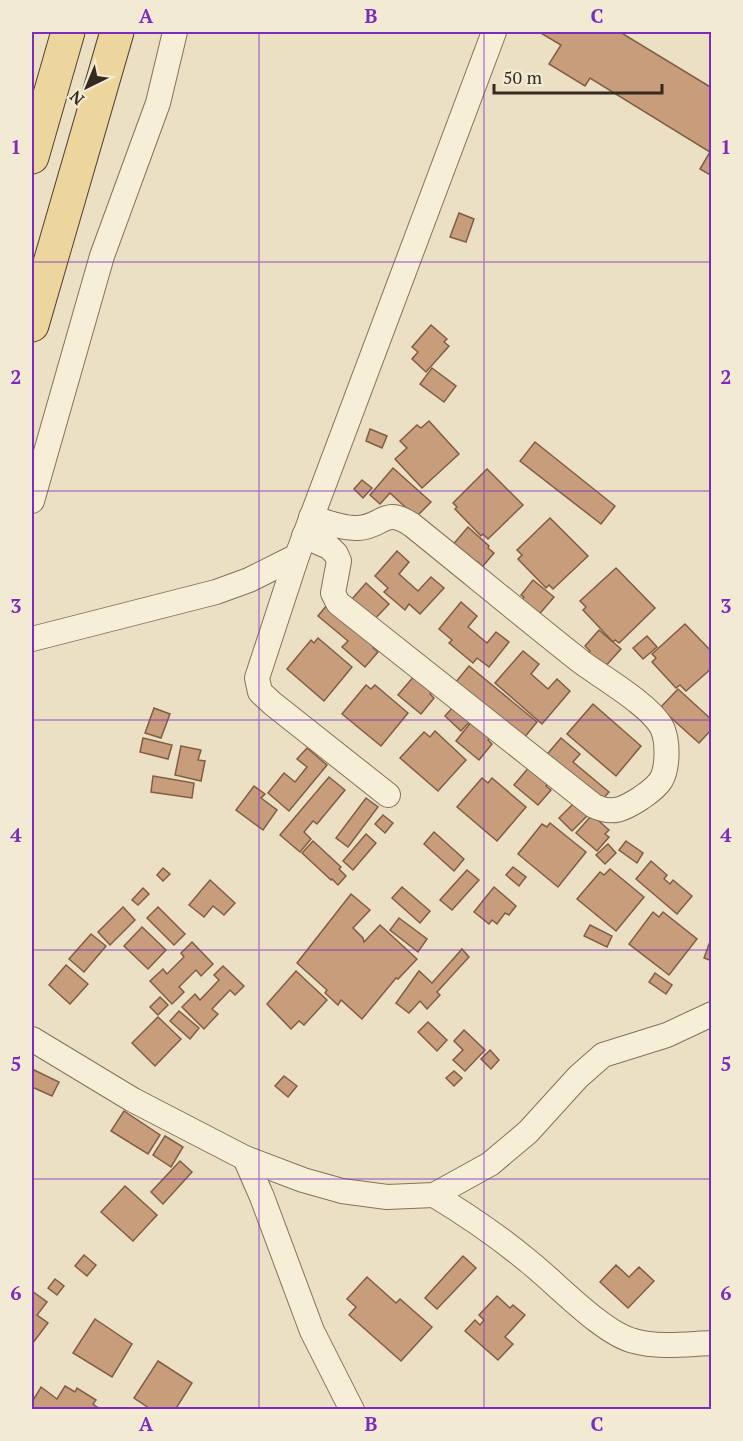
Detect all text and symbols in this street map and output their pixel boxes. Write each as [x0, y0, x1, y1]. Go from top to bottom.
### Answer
text: A [139, 2, 154, 29]
text: B [365, 2, 378, 29]
text: C [590, 2, 604, 29]
north arrow [57, 57, 117, 117]
scale bar [494, 57, 662, 95]
text: 50 m [503, 65, 543, 89]
text: N [65, 86, 89, 110]
text: 1 [10, 133, 22, 160]
text: 1 [720, 133, 732, 160]
text: 2 [10, 363, 22, 390]
text: 2 [720, 363, 732, 390]
text: 3 [10, 592, 22, 619]
text: 3 [720, 592, 732, 619]
text: 4 [10, 821, 22, 848]
text: 4 [720, 821, 732, 848]
text: 5 [10, 1050, 22, 1077]
text: 5 [720, 1050, 732, 1077]
text: 6 [10, 1279, 22, 1306]
text: 6 [720, 1279, 732, 1306]
text: A [139, 1410, 154, 1437]
text: B [365, 1410, 378, 1437]
text: C [590, 1410, 604, 1437]

